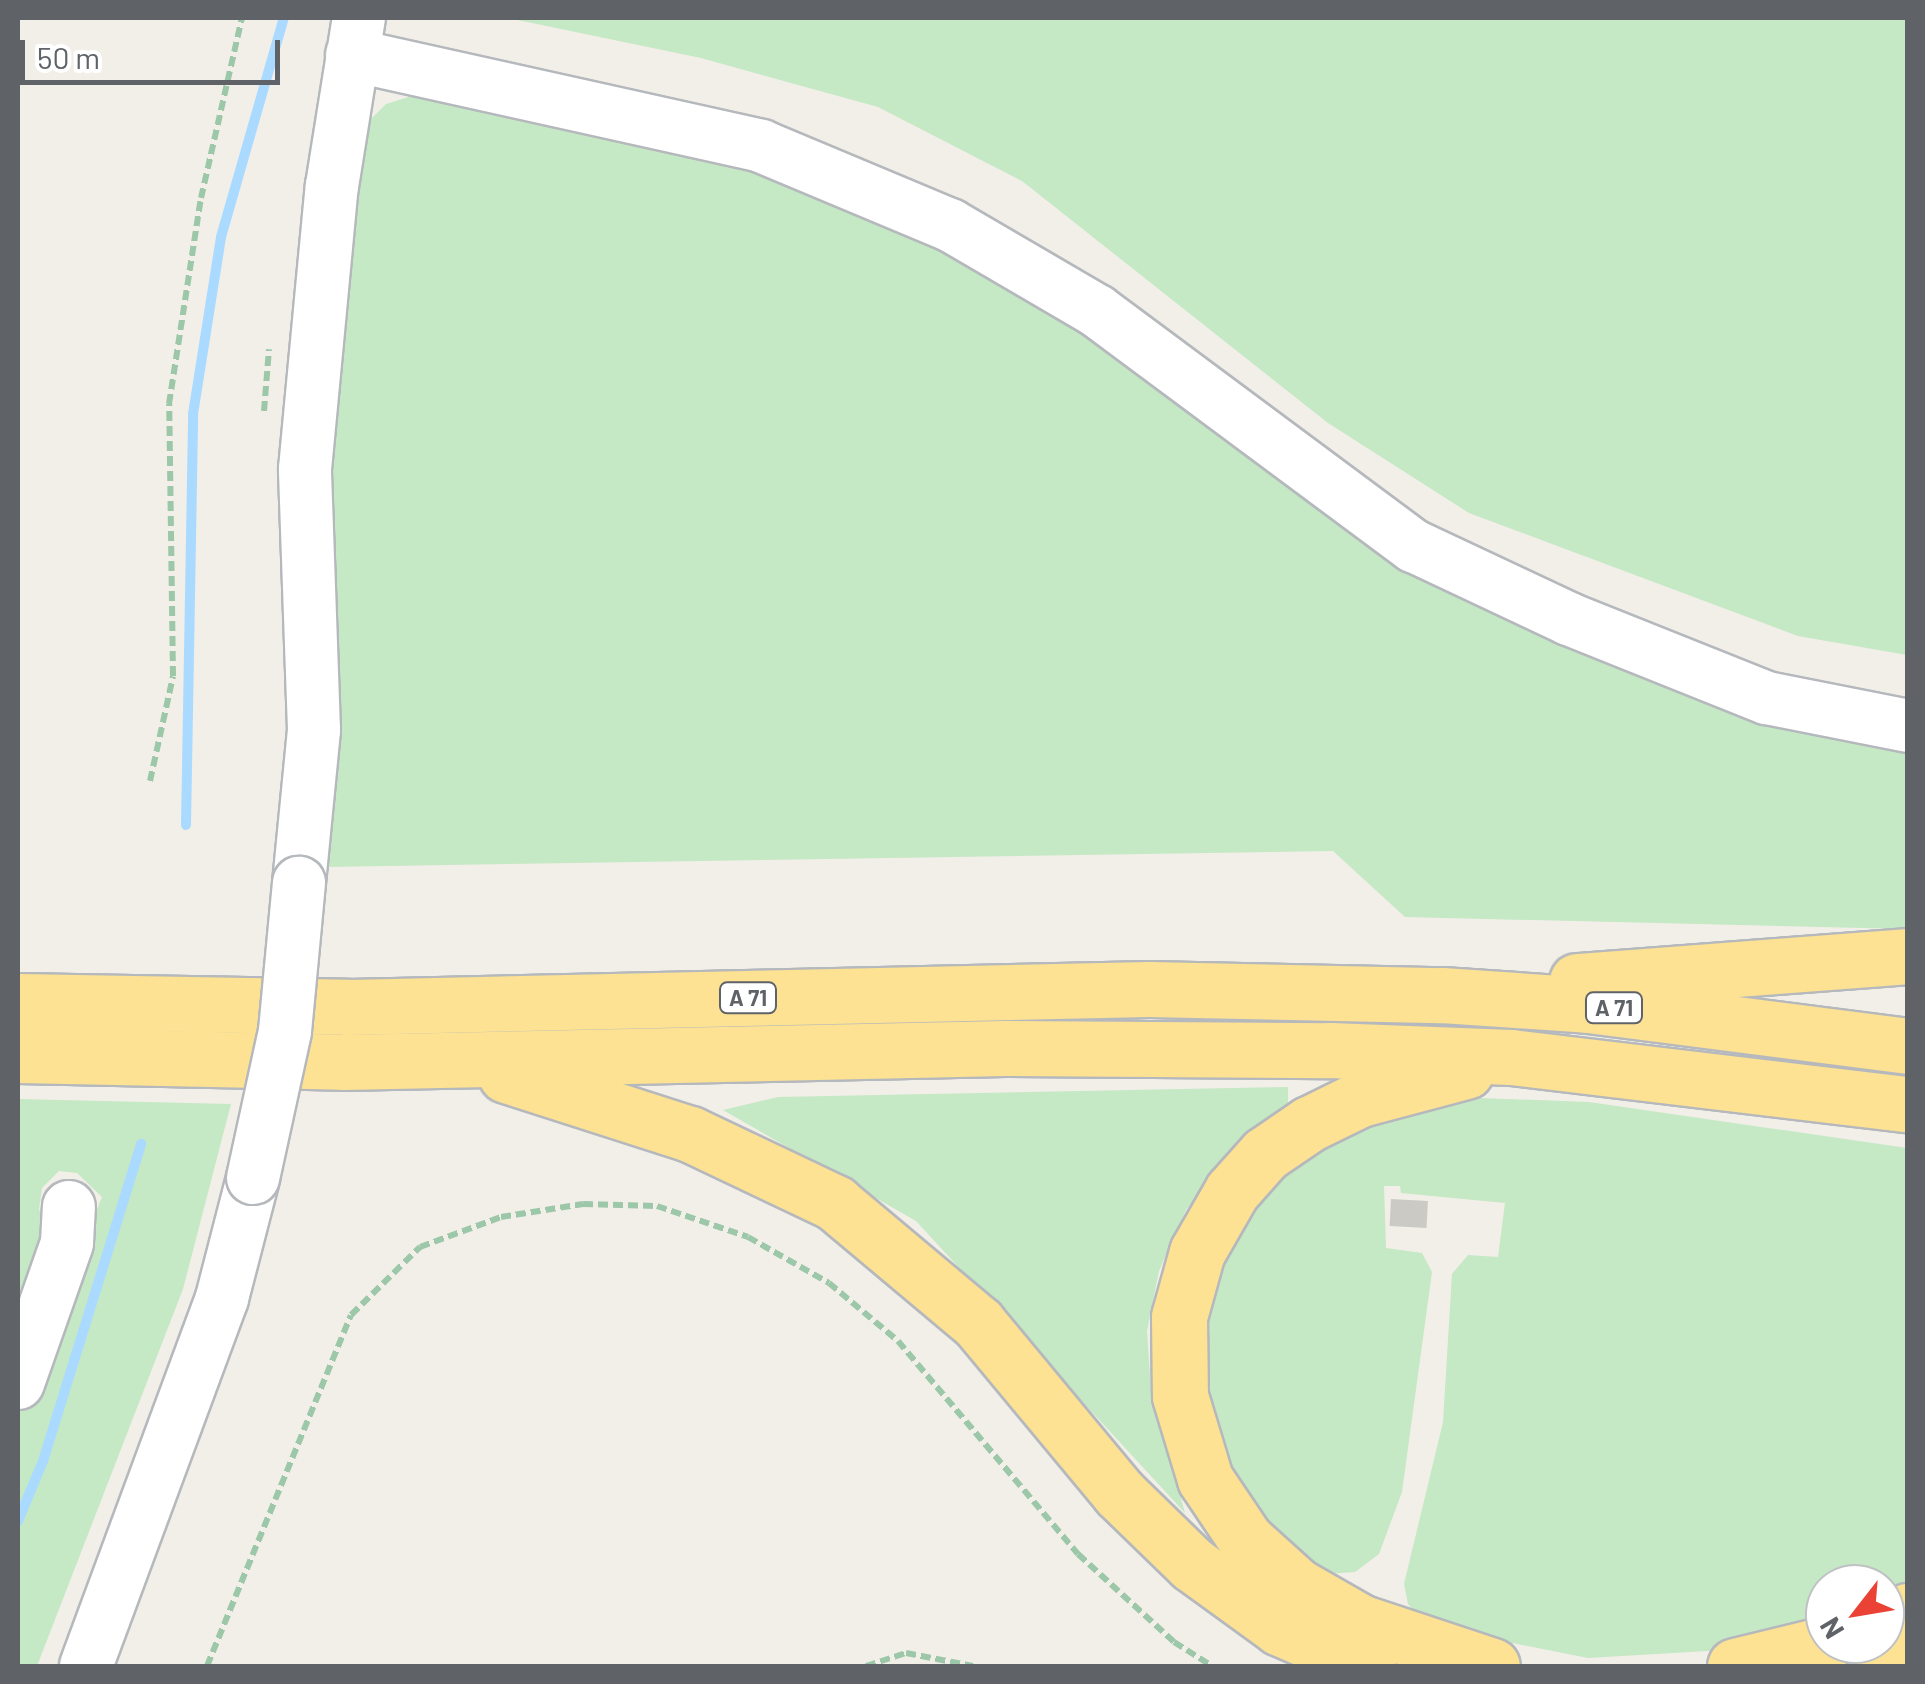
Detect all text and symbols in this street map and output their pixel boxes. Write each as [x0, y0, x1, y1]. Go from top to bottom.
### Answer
scale bar [25, 20, 285, 82]
text: 50 m [37, 39, 100, 75]
road number: A 71 [718, 981, 778, 1015]
road number: A 71 [1584, 991, 1644, 1025]
north arrow [1805, 1564, 1905, 1664]
text: N [1812, 1612, 1850, 1645]

